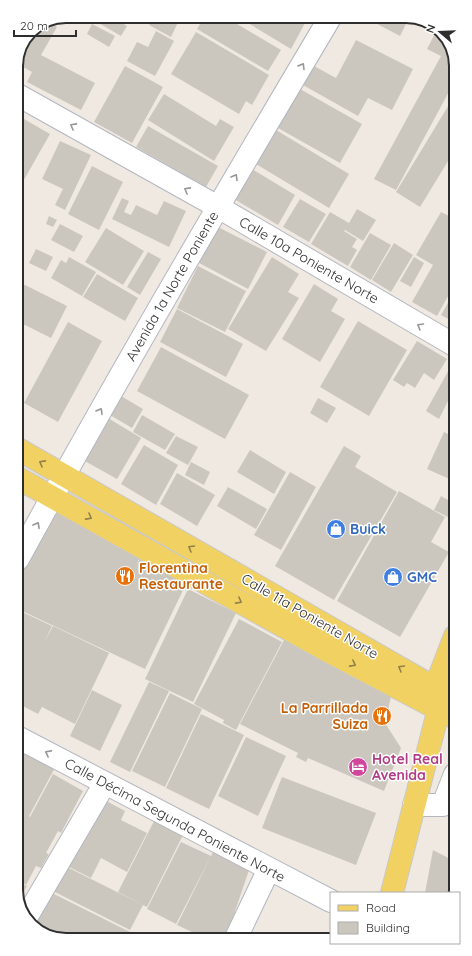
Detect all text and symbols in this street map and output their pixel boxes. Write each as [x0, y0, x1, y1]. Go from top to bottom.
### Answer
scale bar [14, 12, 76, 38]
north arrow [420, 12, 460, 52]
text: 20 m [20, 18, 48, 33]
text: N [423, 23, 438, 35]
one-way arrow [297, 63, 304, 70]
one-way arrow [70, 124, 77, 131]
one-way arrow [231, 174, 238, 181]
one-way arrow [184, 187, 191, 194]
street label: Avenida 1a Norte Poniente [122, 208, 222, 364]
street label: Calle 10a Poniente Norte [236, 213, 382, 307]
one-way arrow [417, 323, 424, 330]
one-way arrow [96, 408, 103, 415]
one-way arrow [39, 460, 46, 467]
one-way arrow [85, 513, 92, 520]
shop icon: Buick [325, 518, 347, 540]
place label: Buick [350, 520, 386, 538]
one-way arrow [32, 521, 40, 529]
one-way arrow [188, 545, 195, 553]
place label: Florentina Restaurante [139, 559, 223, 593]
restaurant icon: Florentina Restaurante [114, 565, 136, 587]
shop icon: GMC [382, 566, 404, 588]
place label: GMC [407, 568, 437, 586]
street label: Calle 11a Poniente Norte [238, 569, 382, 663]
one-way arrow [235, 597, 242, 604]
one-way arrow [349, 659, 356, 666]
one-way arrow [398, 666, 405, 673]
place label: La Parrillada Suiza [281, 699, 368, 733]
restaurant icon: La Parrillada Suiza [371, 705, 393, 727]
place label: Hotel Real Avenida [372, 750, 443, 784]
one-way arrow [45, 751, 52, 758]
street label: Calle Décima Segunda Poniente Norte [62, 754, 288, 886]
hotel icon: Hotel Real Avenida [347, 756, 369, 778]
legend [330, 892, 460, 944]
text: Road [366, 900, 396, 915]
text: Building [366, 920, 410, 935]

